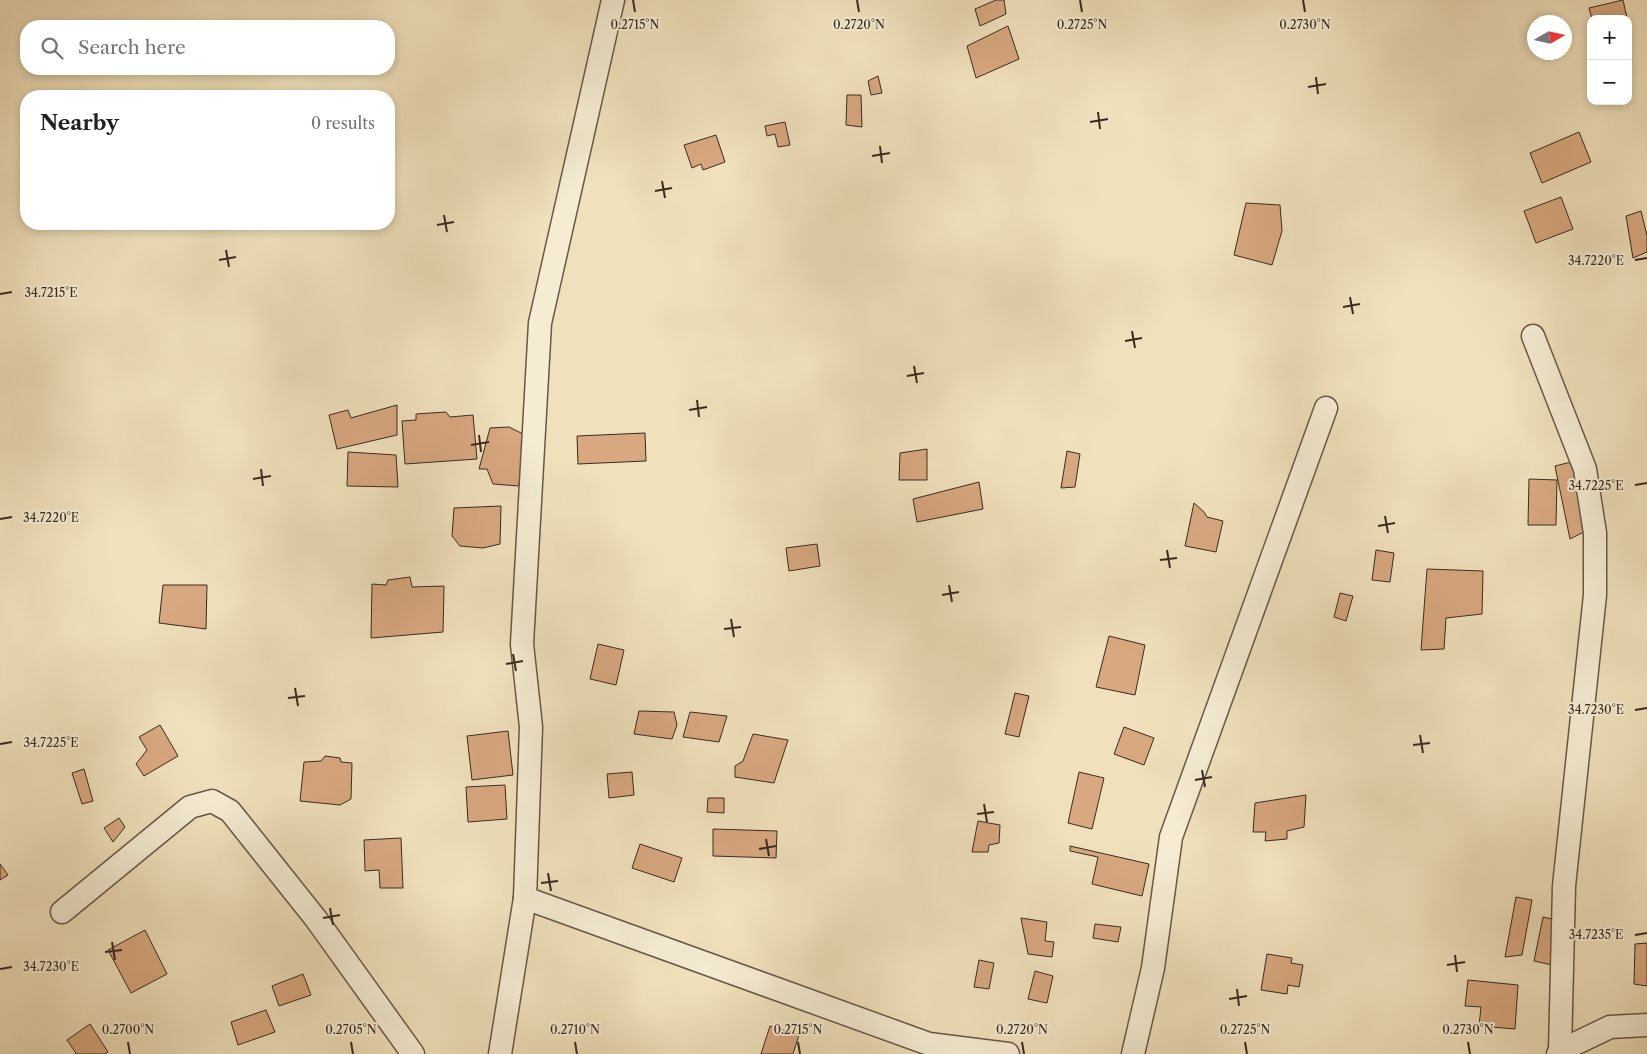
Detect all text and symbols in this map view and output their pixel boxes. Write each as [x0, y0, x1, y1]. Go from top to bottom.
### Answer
north arrow [1527, 15, 1572, 60]
map controls [1587, 15, 1632, 105]
button: + [1587, 15, 1632, 60]
text: 0.2715°N [611, 17, 659, 32]
text: 0.2720°N [833, 17, 885, 32]
text: 0.2725°N [1057, 17, 1107, 32]
text: 0.2730°N [1279, 17, 1331, 32]
search box [20, 20, 395, 75]
icon: search [38, 34, 66, 62]
text: Search here [78, 36, 186, 59]
button: − [1587, 60, 1632, 105]
text: Nearby [40, 110, 119, 135]
text: 0 results [311, 113, 375, 133]
text: 34.7220°E [1568, 253, 1624, 268]
text: 34.7215°E [24, 285, 78, 300]
text: 34.7225°E [1568, 478, 1624, 493]
text: 34.7220°E [23, 510, 79, 525]
text: 34.7230°E [1568, 702, 1624, 717]
text: 34.7225°E [23, 735, 79, 750]
text: 34.7235°E [1569, 927, 1623, 942]
text: 34.7230°E [23, 959, 79, 974]
text: 0.2700°N [102, 1022, 154, 1037]
text: 0.2705°N [325, 1022, 377, 1037]
text: 0.2710°N [550, 1022, 600, 1037]
text: 0.2715°N [774, 1022, 822, 1037]
text: 0.2720°N [996, 1022, 1048, 1037]
text: 0.2725°N [1220, 1022, 1270, 1037]
text: 0.2730°N [1442, 1022, 1494, 1037]

